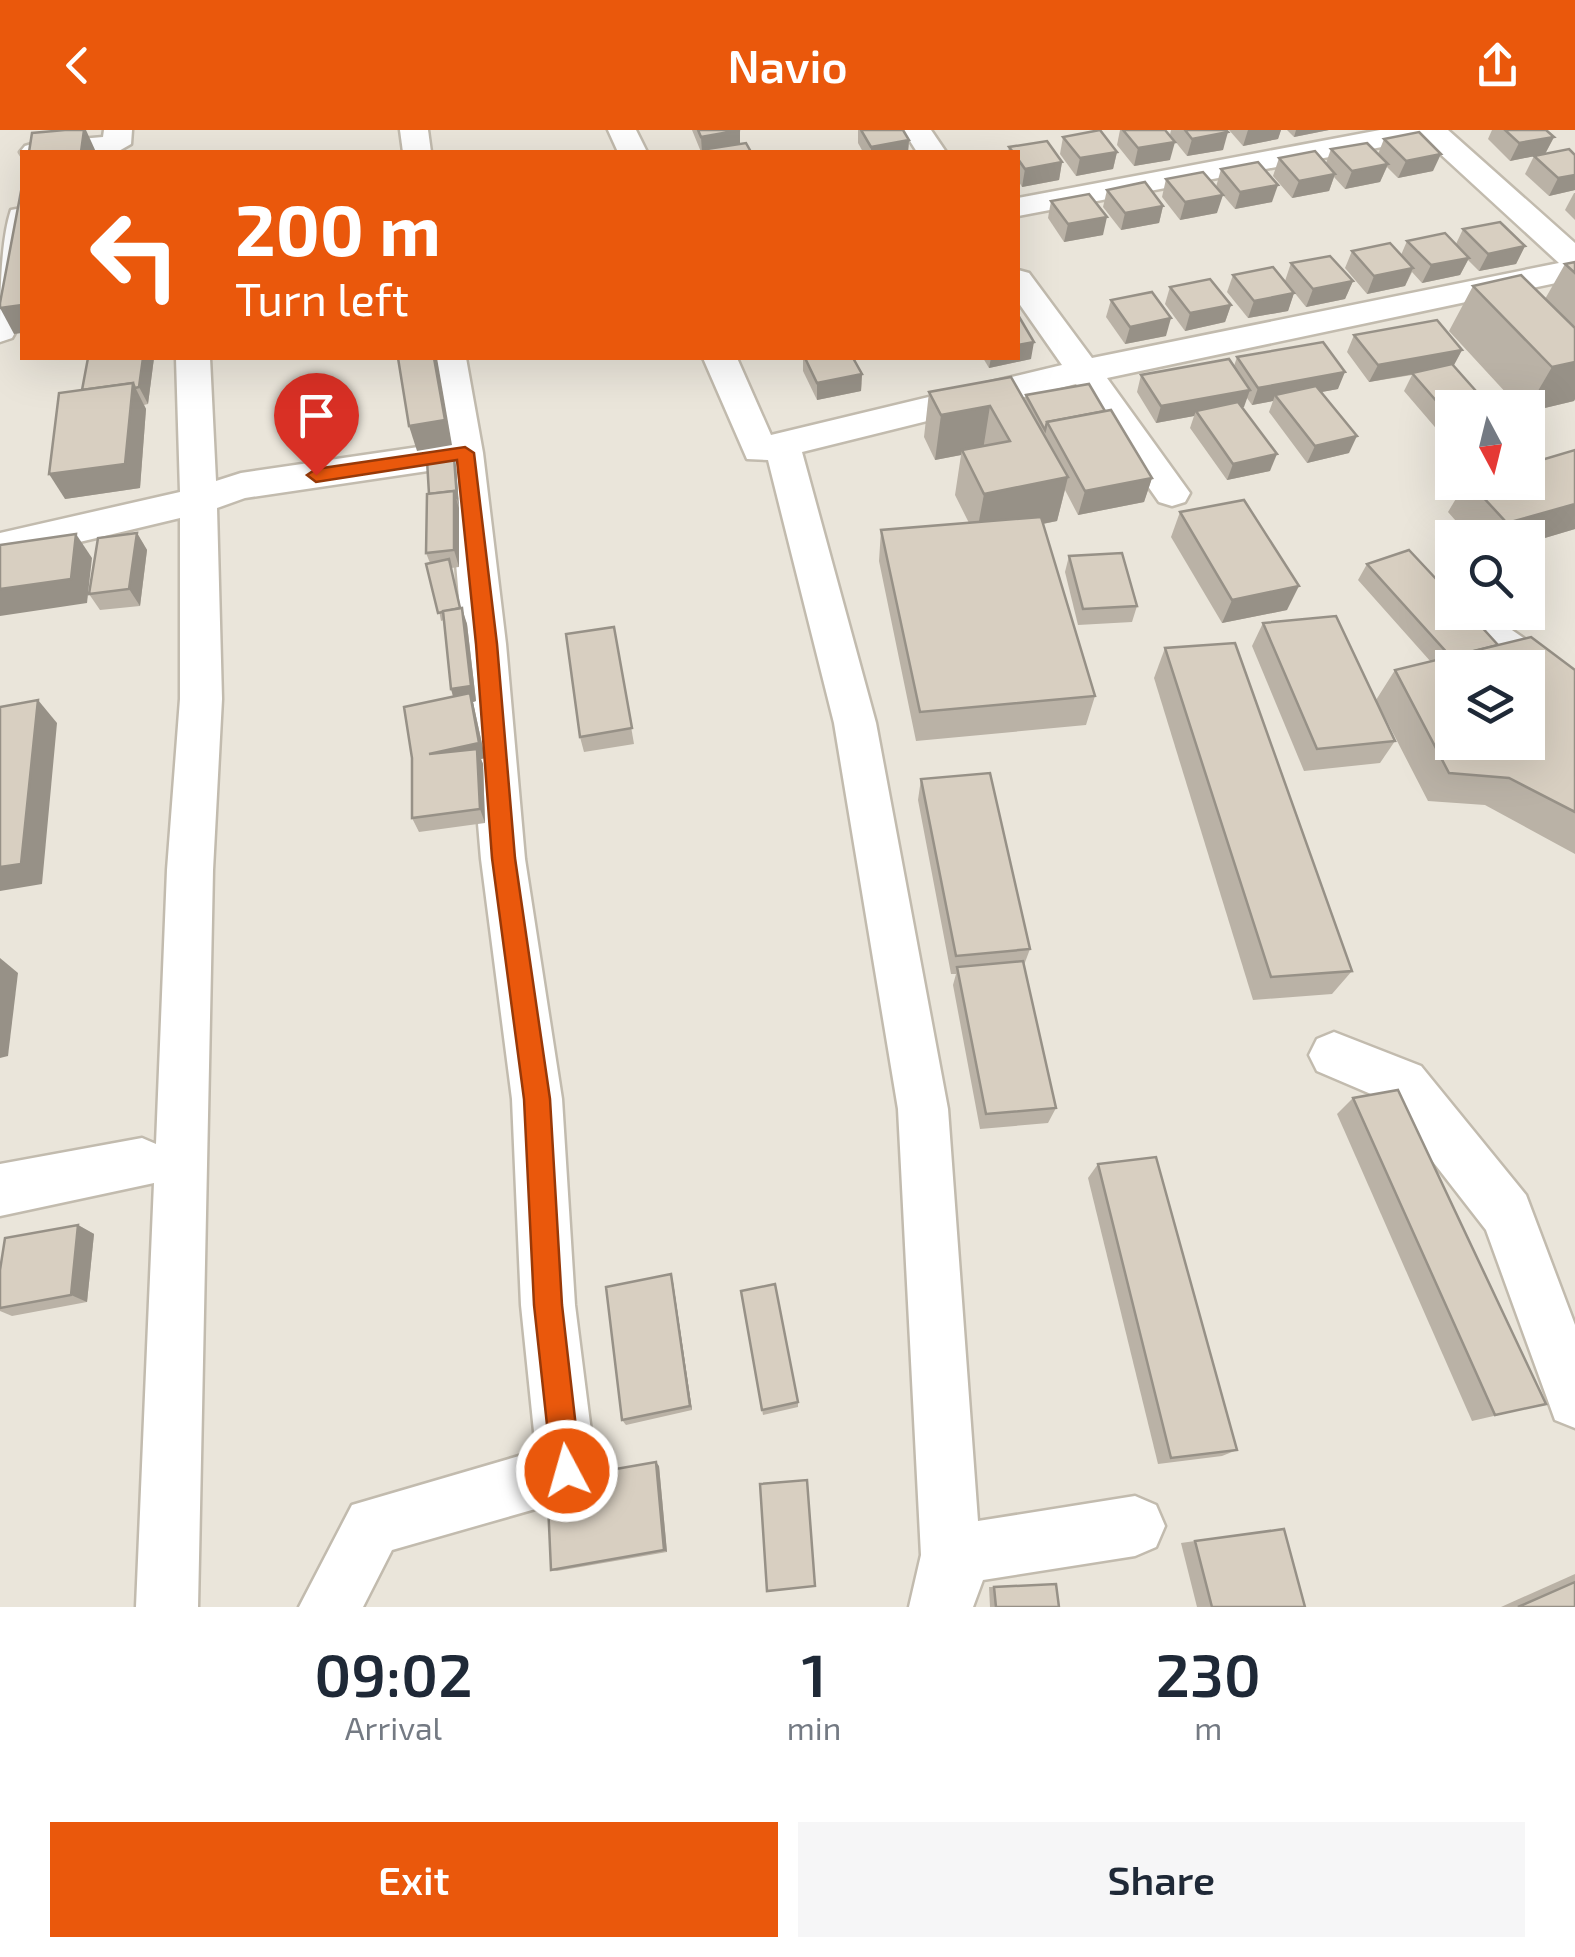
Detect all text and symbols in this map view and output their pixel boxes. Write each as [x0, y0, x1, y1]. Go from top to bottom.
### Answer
icon: back [50, 38, 105, 93]
text: Navio [727, 38, 848, 92]
icon: share [1470, 38, 1525, 93]
text: 200 m [235, 186, 441, 270]
icon: left [70, 190, 200, 320]
text: Turn left [235, 271, 409, 325]
pin [274, 373, 359, 476]
icon: arrive [289, 388, 344, 443]
north arrow [1435, 390, 1545, 500]
map controls [1435, 390, 1545, 760]
button: search [1435, 520, 1545, 630]
button: layers [1435, 650, 1545, 760]
position arrow [515, 1419, 619, 1523]
text: 09:02 [314, 1637, 473, 1709]
text: 1 [802, 1637, 827, 1709]
text: 230 [1156, 1637, 1261, 1709]
text: Arrival [345, 1708, 442, 1746]
text: min [787, 1708, 841, 1746]
text: m [1194, 1708, 1222, 1746]
button: Exit [50, 1822, 778, 1937]
button: Share [798, 1822, 1525, 1937]

